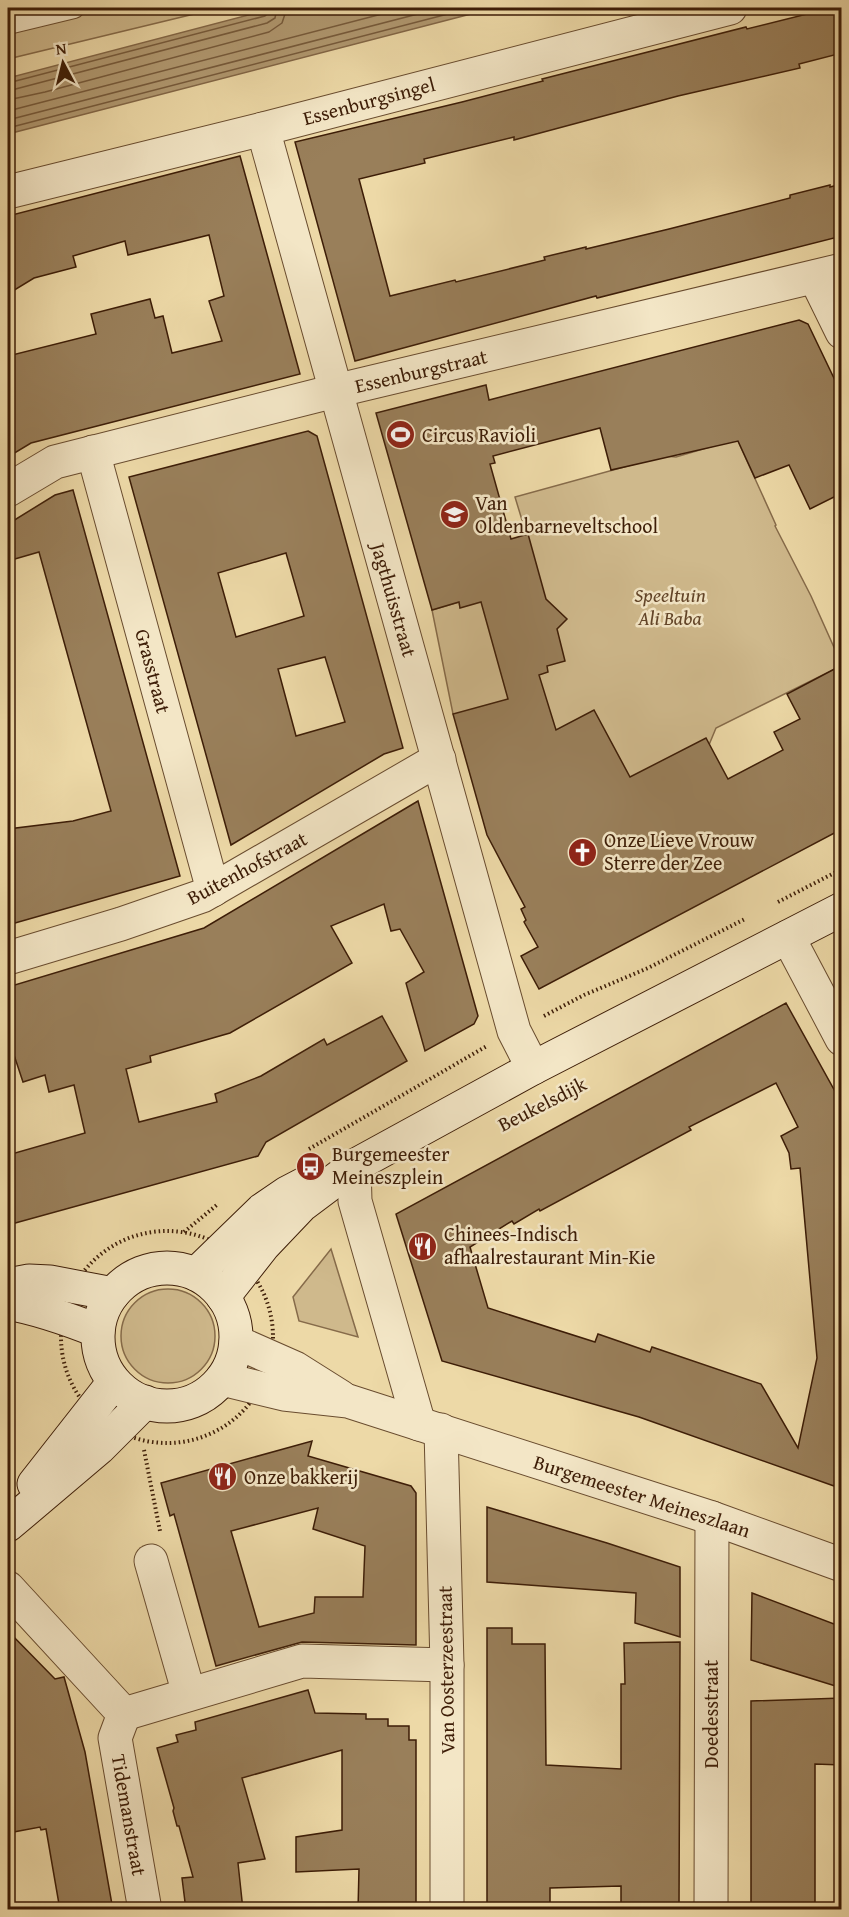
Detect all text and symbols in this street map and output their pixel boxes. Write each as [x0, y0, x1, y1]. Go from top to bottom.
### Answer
north arrow [33, 33, 93, 93]
text: N [54, 36, 68, 61]
street label: Essenburgsingel [300, 69, 439, 132]
street label: Essenburgstraat [352, 341, 490, 400]
sports icon: Circus Ravioli [385, 419, 417, 451]
place label: Circus Ravioli [422, 420, 537, 449]
place label: Van Oldenbarneveltschool [475, 488, 658, 540]
school or university icon: Van Oldenbarneveltschool [438, 499, 470, 531]
street label: Jagthuisstraat [364, 537, 425, 660]
park label: Speeltuin Ali Baba [634, 580, 706, 632]
street label: Grasstraat [128, 625, 179, 716]
street label: Buitenhofstraat [182, 824, 312, 911]
place label: Onze Lieve Vrouw Sterre der Zee [604, 825, 755, 877]
church icon: Onze Lieve Vrouw Sterre der Zee [567, 836, 599, 868]
street label: Beukelsdijk [492, 1068, 592, 1138]
place label: Burgemeester Meineszplein [332, 1139, 449, 1191]
bus stop icon: Burgemeester Meineszplein [295, 1150, 327, 1182]
place label: Chinees-Indisch afhaalrestaurant Min-Kie [444, 1219, 655, 1271]
restaurant icon: Chinees-Indisch afhaalrestaurant Min-Kie [407, 1230, 439, 1262]
street label: Burgemeester Meineszlaan [530, 1447, 754, 1544]
restaurant icon: Onze bakkerij [207, 1461, 239, 1493]
place label: Onze bakkerij [244, 1462, 358, 1491]
street label: Van Oosterzeestraat [430, 1586, 461, 1755]
street label: Doedesstraat [696, 1660, 725, 1768]
street label: Tidemanstraat [105, 1752, 154, 1878]

